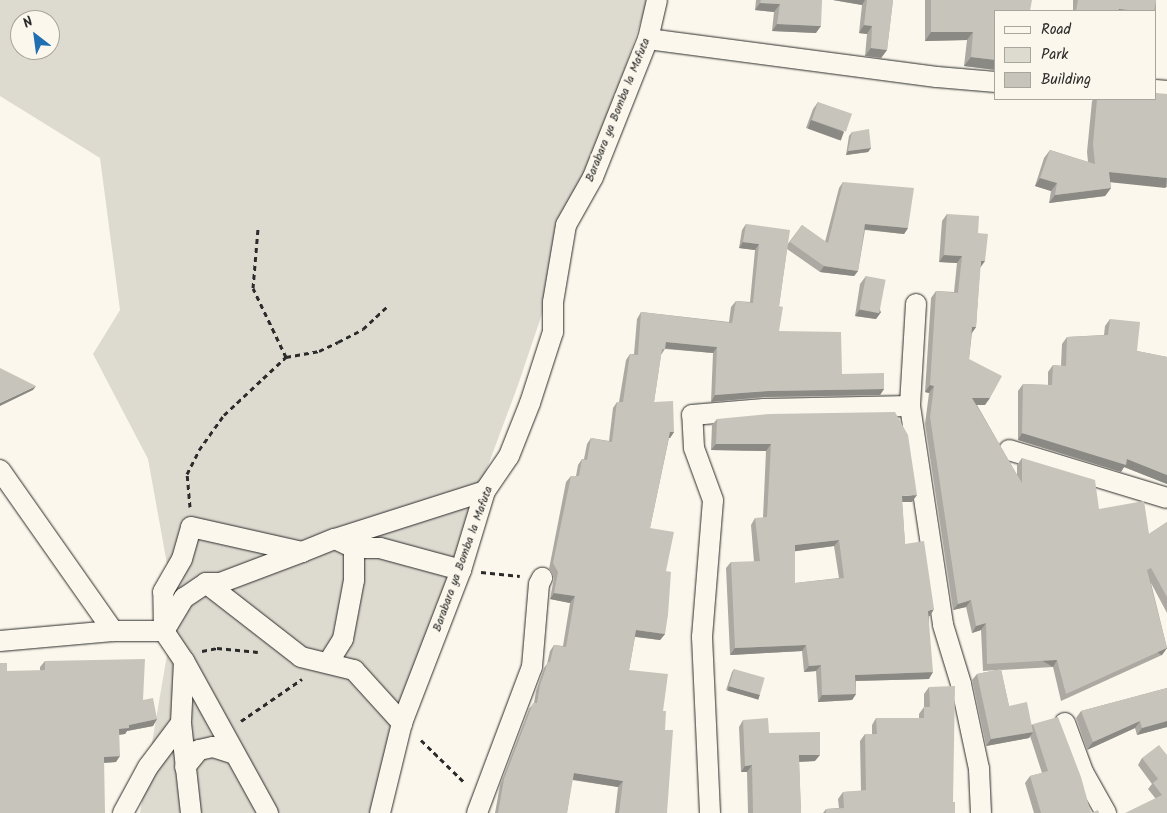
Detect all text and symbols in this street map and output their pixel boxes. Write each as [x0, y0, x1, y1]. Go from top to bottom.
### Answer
north arrow [10, 10, 60, 60]
legend [994, 10, 1157, 100]
text: N [19, 11, 37, 35]
text: Road [1041, 18, 1071, 42]
street label: Barabara ya Bomba la Mafuta [583, 36, 653, 184]
text: Park [1041, 43, 1068, 67]
text: Building [1041, 68, 1091, 92]
street label: Barabara ya Bomba la Mafuta [430, 484, 496, 634]

